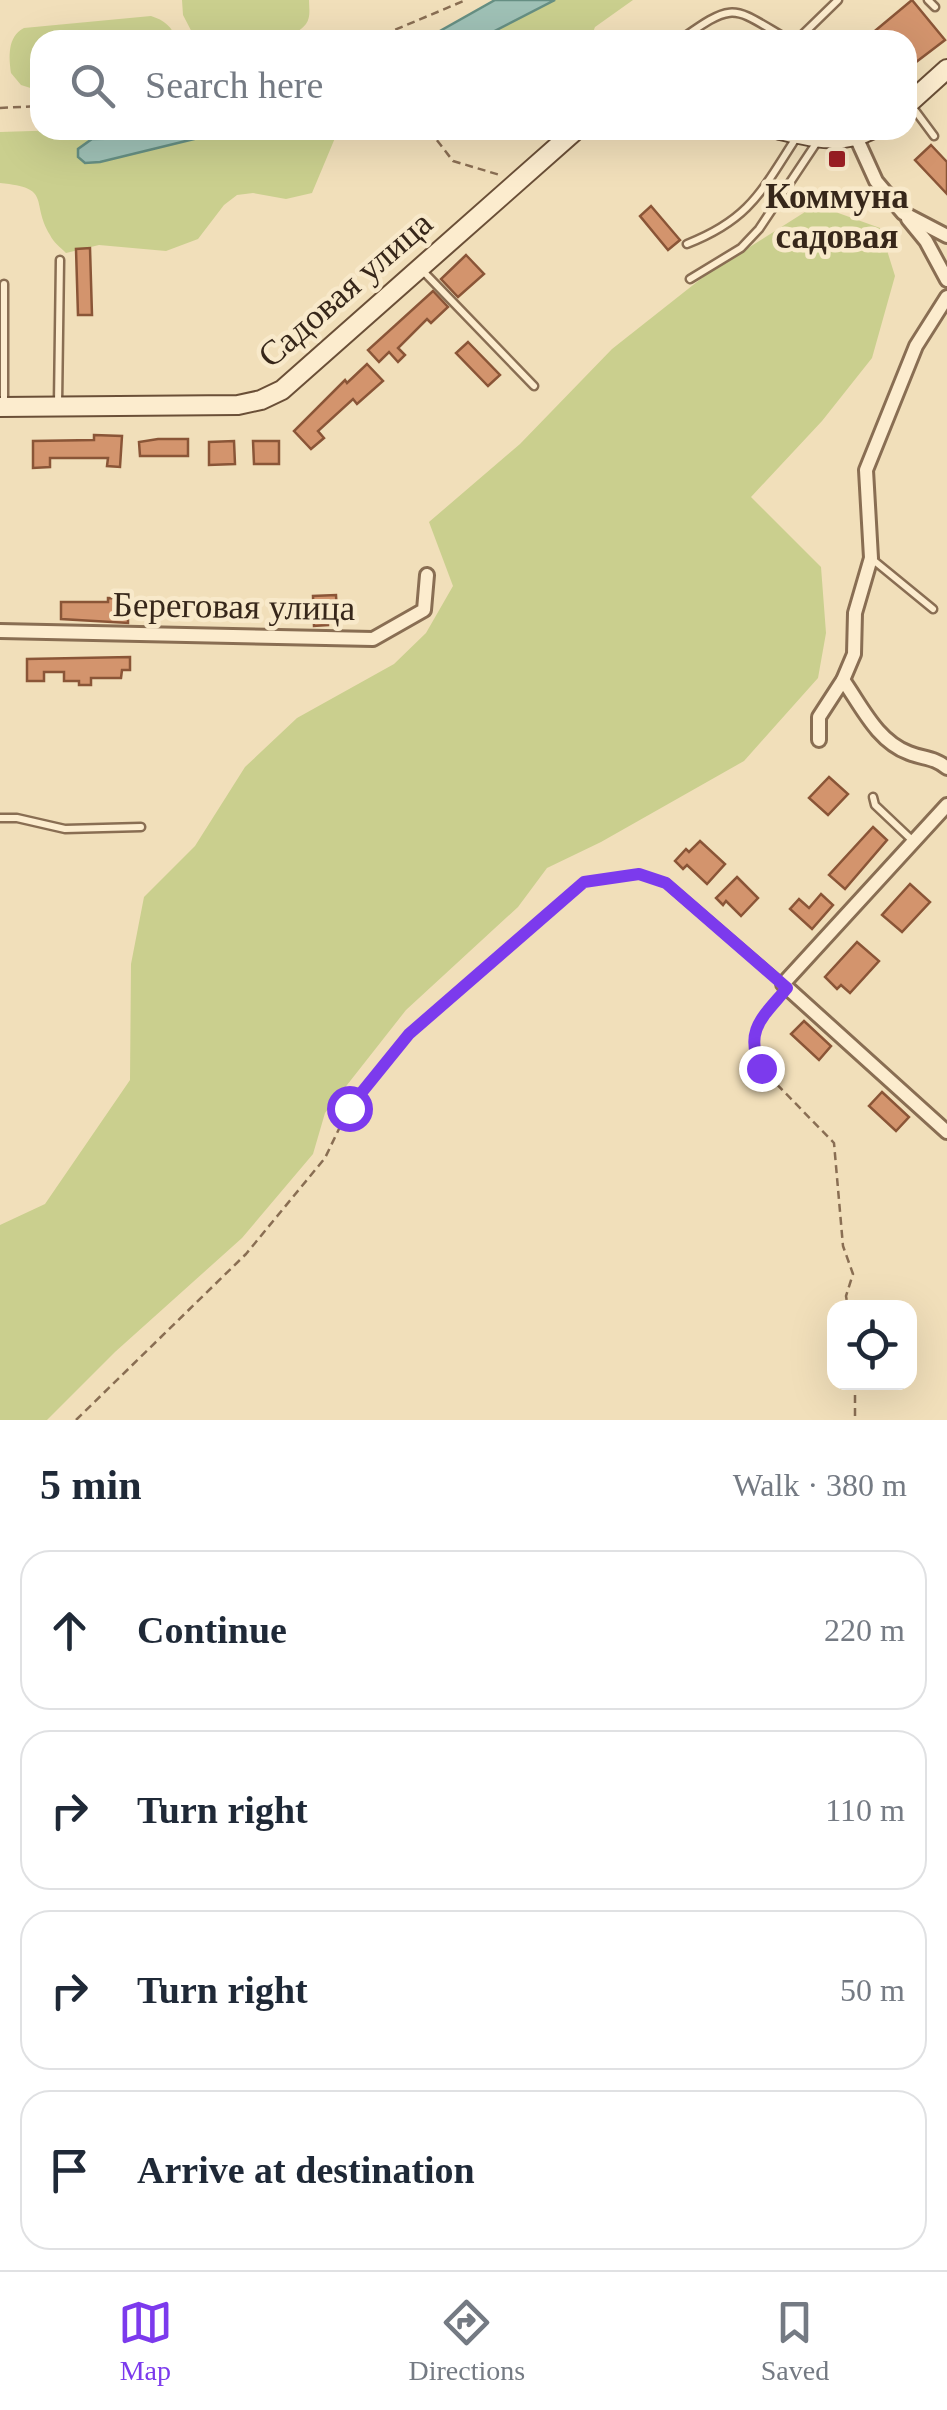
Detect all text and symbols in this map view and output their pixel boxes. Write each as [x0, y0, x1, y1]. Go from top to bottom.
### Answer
search box [30, 30, 917, 140]
icon: search [65, 58, 120, 113]
text: Search here [145, 64, 323, 106]
marker: Коммуна садовая [826, 148, 848, 170]
place label: Коммуна садовая [765, 177, 909, 256]
street label: Садовая улица [251, 203, 440, 375]
street label: Береговая улица [112, 585, 356, 628]
route end [739, 1046, 785, 1092]
route start [327, 1086, 373, 1132]
map controls [827, 1300, 917, 1390]
button: locate [827, 1300, 917, 1390]
text: 5 min [40, 1462, 142, 1508]
text: Walk · 380 m [733, 1467, 907, 1503]
icon: ahead [42, 1603, 97, 1658]
text: Continue [137, 1609, 287, 1651]
text: 220 m [824, 1612, 905, 1648]
icon: right [42, 1783, 97, 1838]
text: Turn right [137, 1789, 308, 1831]
text: 110 m [825, 1792, 905, 1828]
icon: right [42, 1963, 97, 2018]
text: Turn right [137, 1969, 308, 2011]
text: 50 m [840, 1972, 905, 2008]
icon: arrive [42, 2143, 97, 2198]
text: Arrive at destination [137, 2149, 475, 2191]
tab: Map [118, 2295, 173, 2387]
tab: Directions [408, 2295, 525, 2387]
tab: Saved [761, 2295, 829, 2387]

